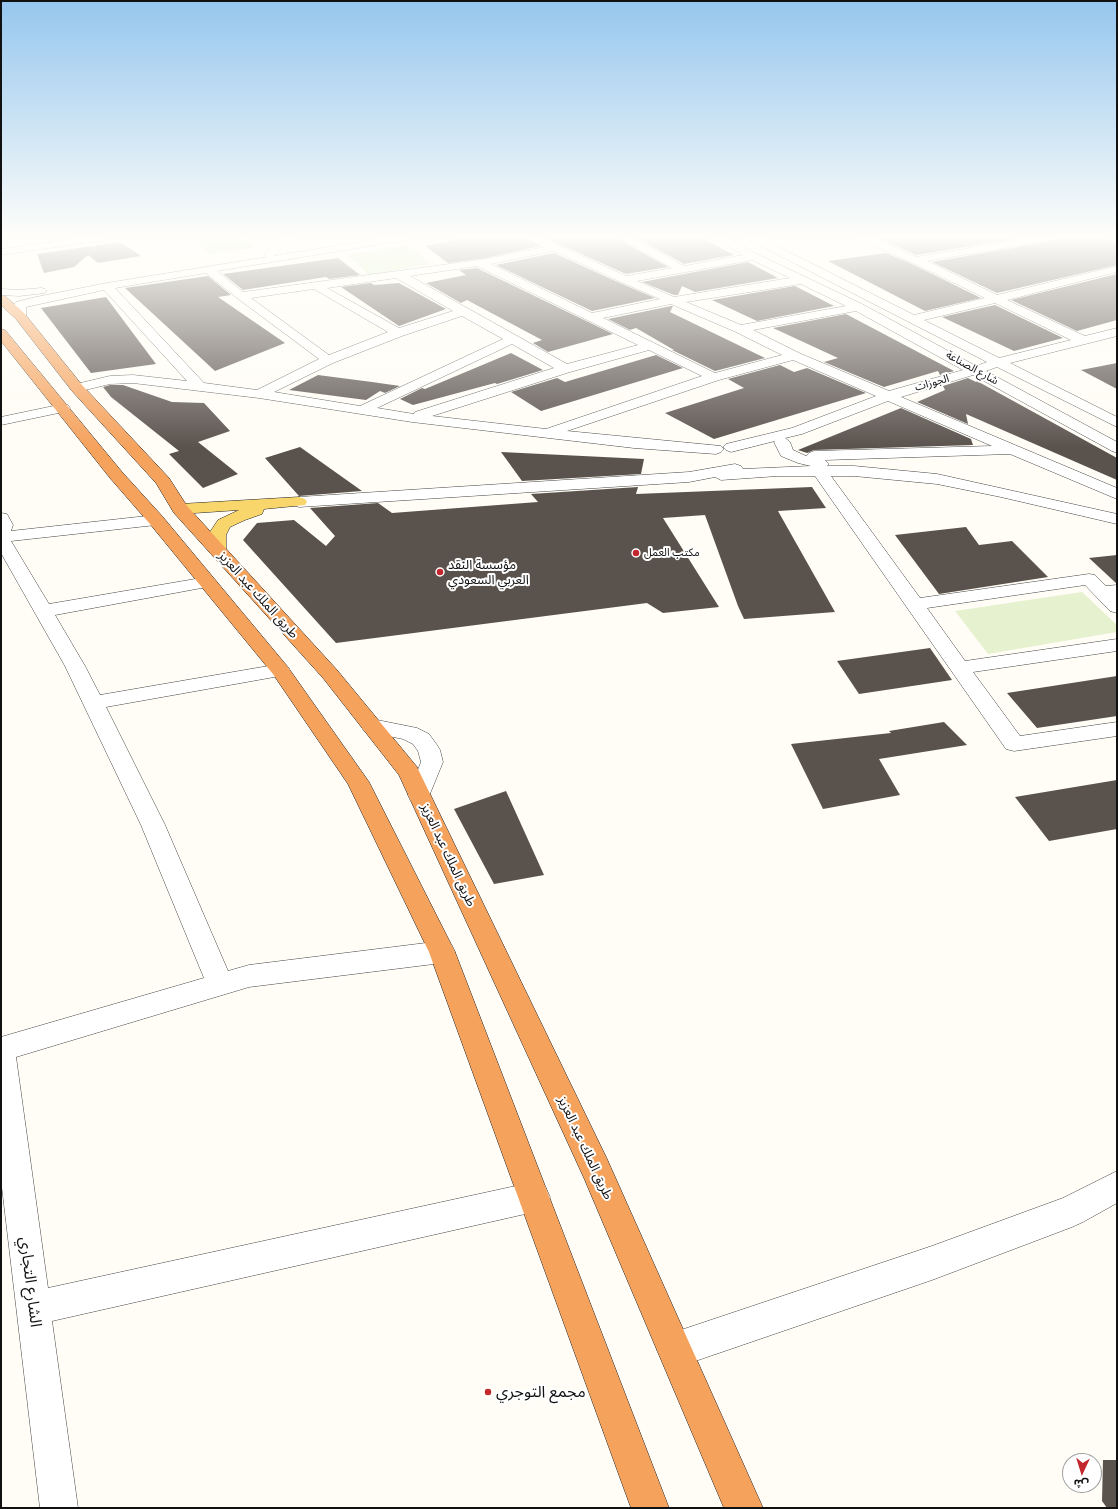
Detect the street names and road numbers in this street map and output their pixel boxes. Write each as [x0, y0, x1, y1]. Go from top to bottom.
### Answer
street label: شارع الصناعة [943, 348, 1001, 388]
street label: الجوزات [913, 372, 951, 394]
street label: طريق الملك عبد العزيز [215, 548, 301, 642]
street label: طريق الملك عبد العزيز [417, 801, 479, 909]
street label: طريق الملك عبد العزيز [554, 1094, 616, 1202]
street label: الشارع التجاري [15, 1236, 45, 1328]

